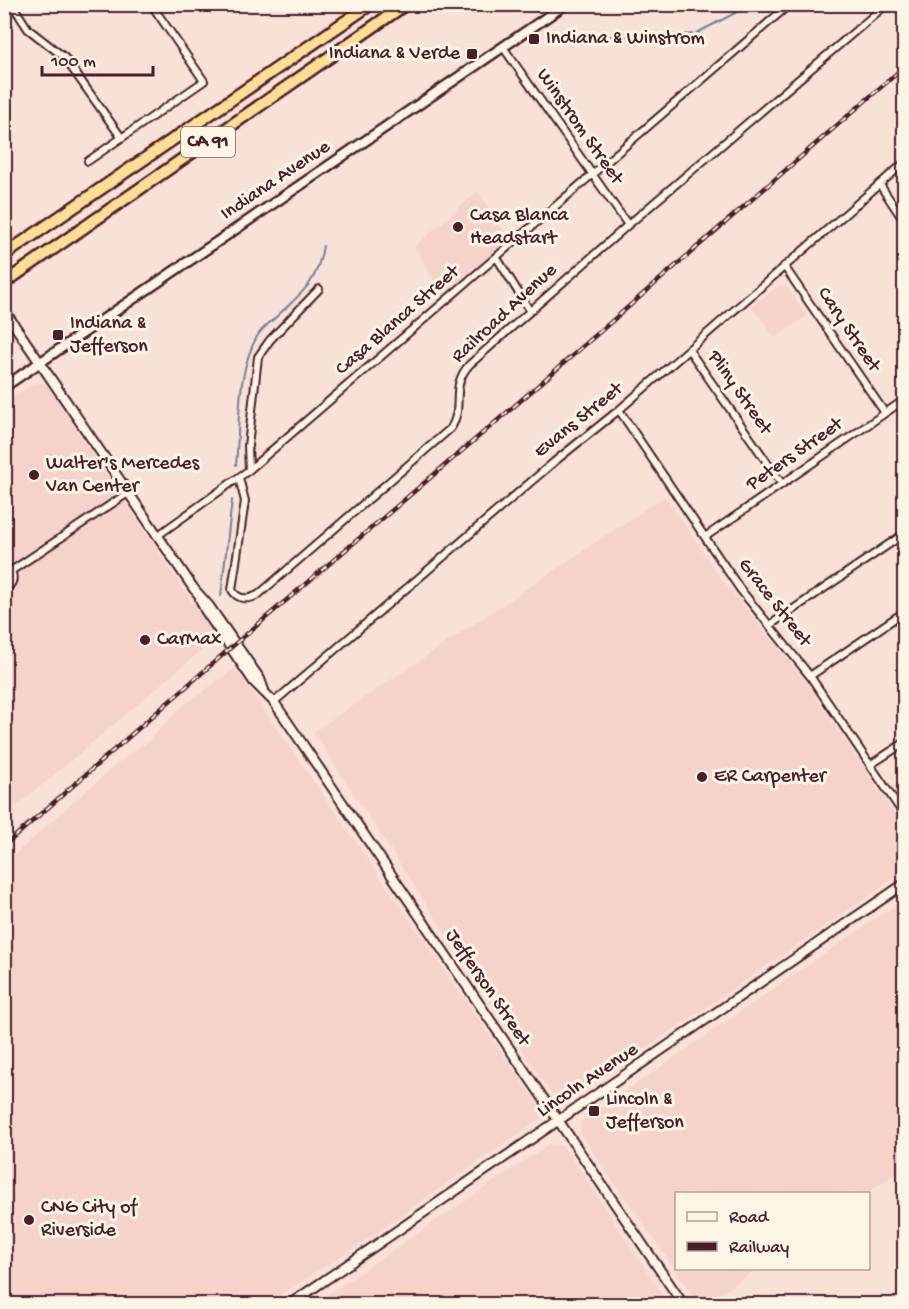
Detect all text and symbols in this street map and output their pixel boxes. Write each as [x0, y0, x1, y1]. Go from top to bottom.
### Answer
place label: Indiana & Winstrom [546, 28, 705, 51]
marker: Indiana & Winstrom [527, 32, 541, 46]
scale bar [42, 39, 153, 77]
place label: Indiana & Verde [329, 43, 461, 66]
marker: Indiana & Verde [465, 47, 479, 61]
text: 100 m [50, 52, 96, 73]
street label: Winstrom Street [531, 65, 629, 191]
road number: CA 91 [181, 127, 235, 157]
street label: Indiana Avenue [217, 136, 336, 226]
place label: Casa Blanca Headstart [470, 205, 569, 251]
marker: Casa Blanca Headstart [451, 220, 465, 234]
street label: Railroad Avenue [448, 259, 563, 369]
street label: Casa Blanca Street [331, 260, 466, 381]
street label: Cary Street [811, 283, 886, 378]
place label: Indiana & Jefferson [70, 313, 148, 359]
marker: Indiana & Jefferson [51, 328, 65, 342]
street label: Pliny Street [701, 346, 777, 441]
street label: Evans Street [530, 377, 629, 464]
street label: Peters Street [742, 412, 849, 497]
place label: Walter's Mercedes Van Center [45, 453, 200, 499]
marker: Walter's Mercedes Van Center [27, 468, 41, 482]
street label: Grace Street [732, 554, 817, 653]
place label: CarMax [157, 629, 222, 652]
marker: CarMax [138, 633, 152, 647]
place label: ER Carpenter [714, 766, 828, 789]
marker: ER Carpenter [695, 770, 709, 784]
street label: Jefferson Street [439, 925, 536, 1052]
street label: Lincoln Avenue [533, 1038, 644, 1123]
place label: Lincoln & Jefferson [606, 1089, 684, 1135]
marker: Lincoln & Jefferson [587, 1104, 601, 1118]
legend [675, 1192, 870, 1270]
place label: CNG City of Riverside [41, 1197, 139, 1243]
text: Road [729, 1208, 770, 1229]
marker: CNG City of Riverside [22, 1213, 36, 1227]
text: Railway [729, 1238, 789, 1259]

